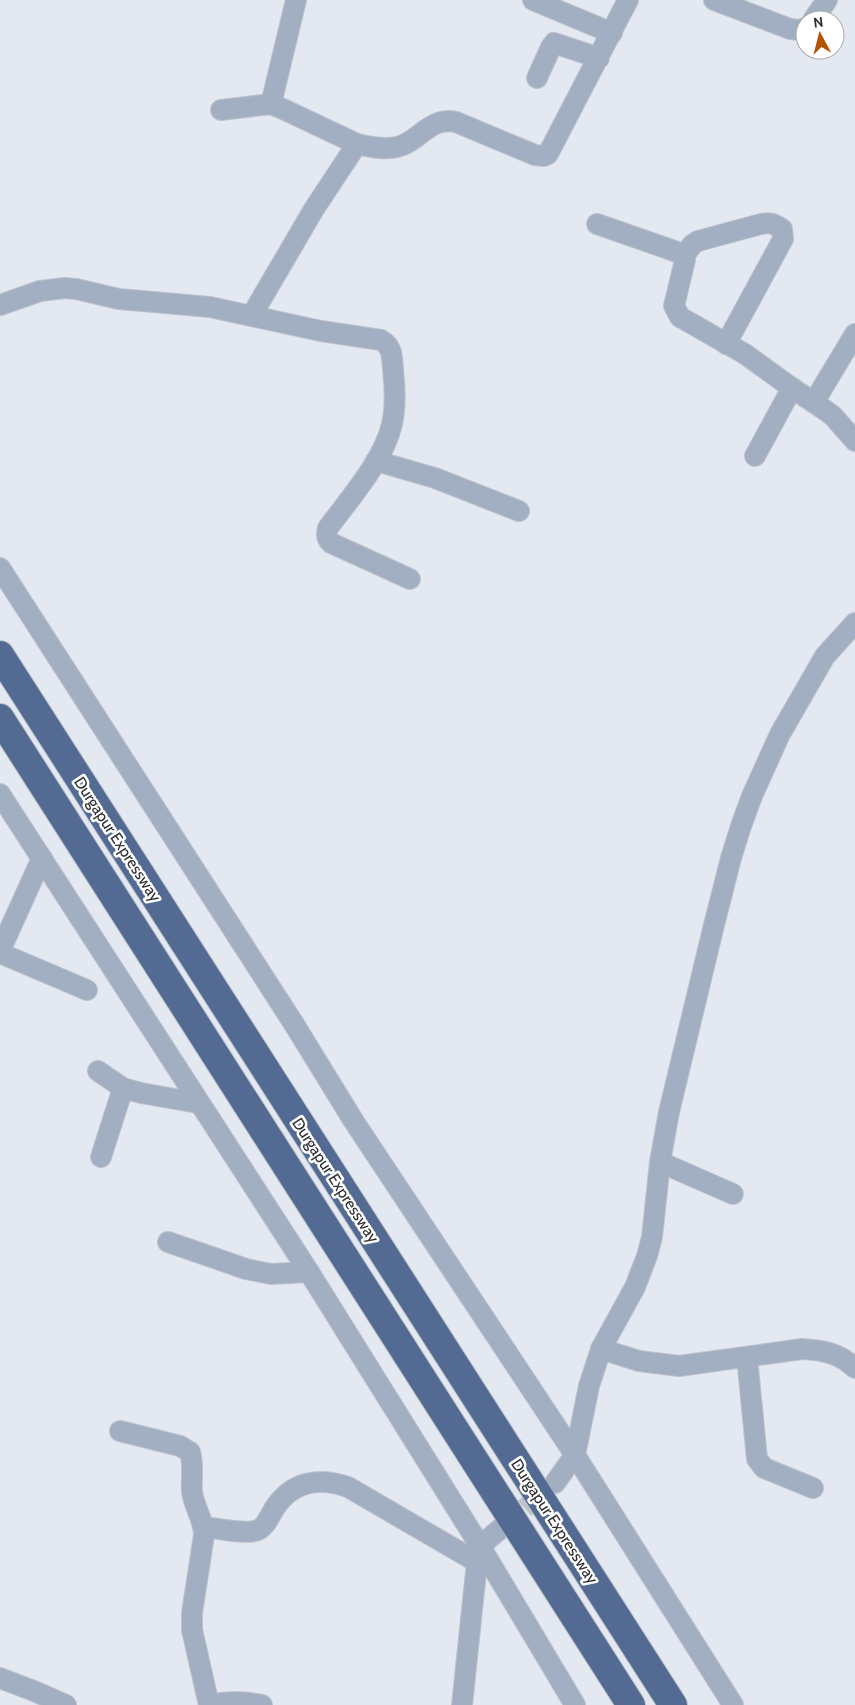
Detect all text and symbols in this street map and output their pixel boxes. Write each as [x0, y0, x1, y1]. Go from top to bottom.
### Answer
north arrow [795, 10, 845, 60]
text: N [812, 13, 824, 32]
street label: Durgapur Expressway [70, 773, 165, 905]
street label: Durgapur Expressway [288, 1114, 383, 1246]
street label: Durgapur Expressway [507, 1455, 602, 1587]

